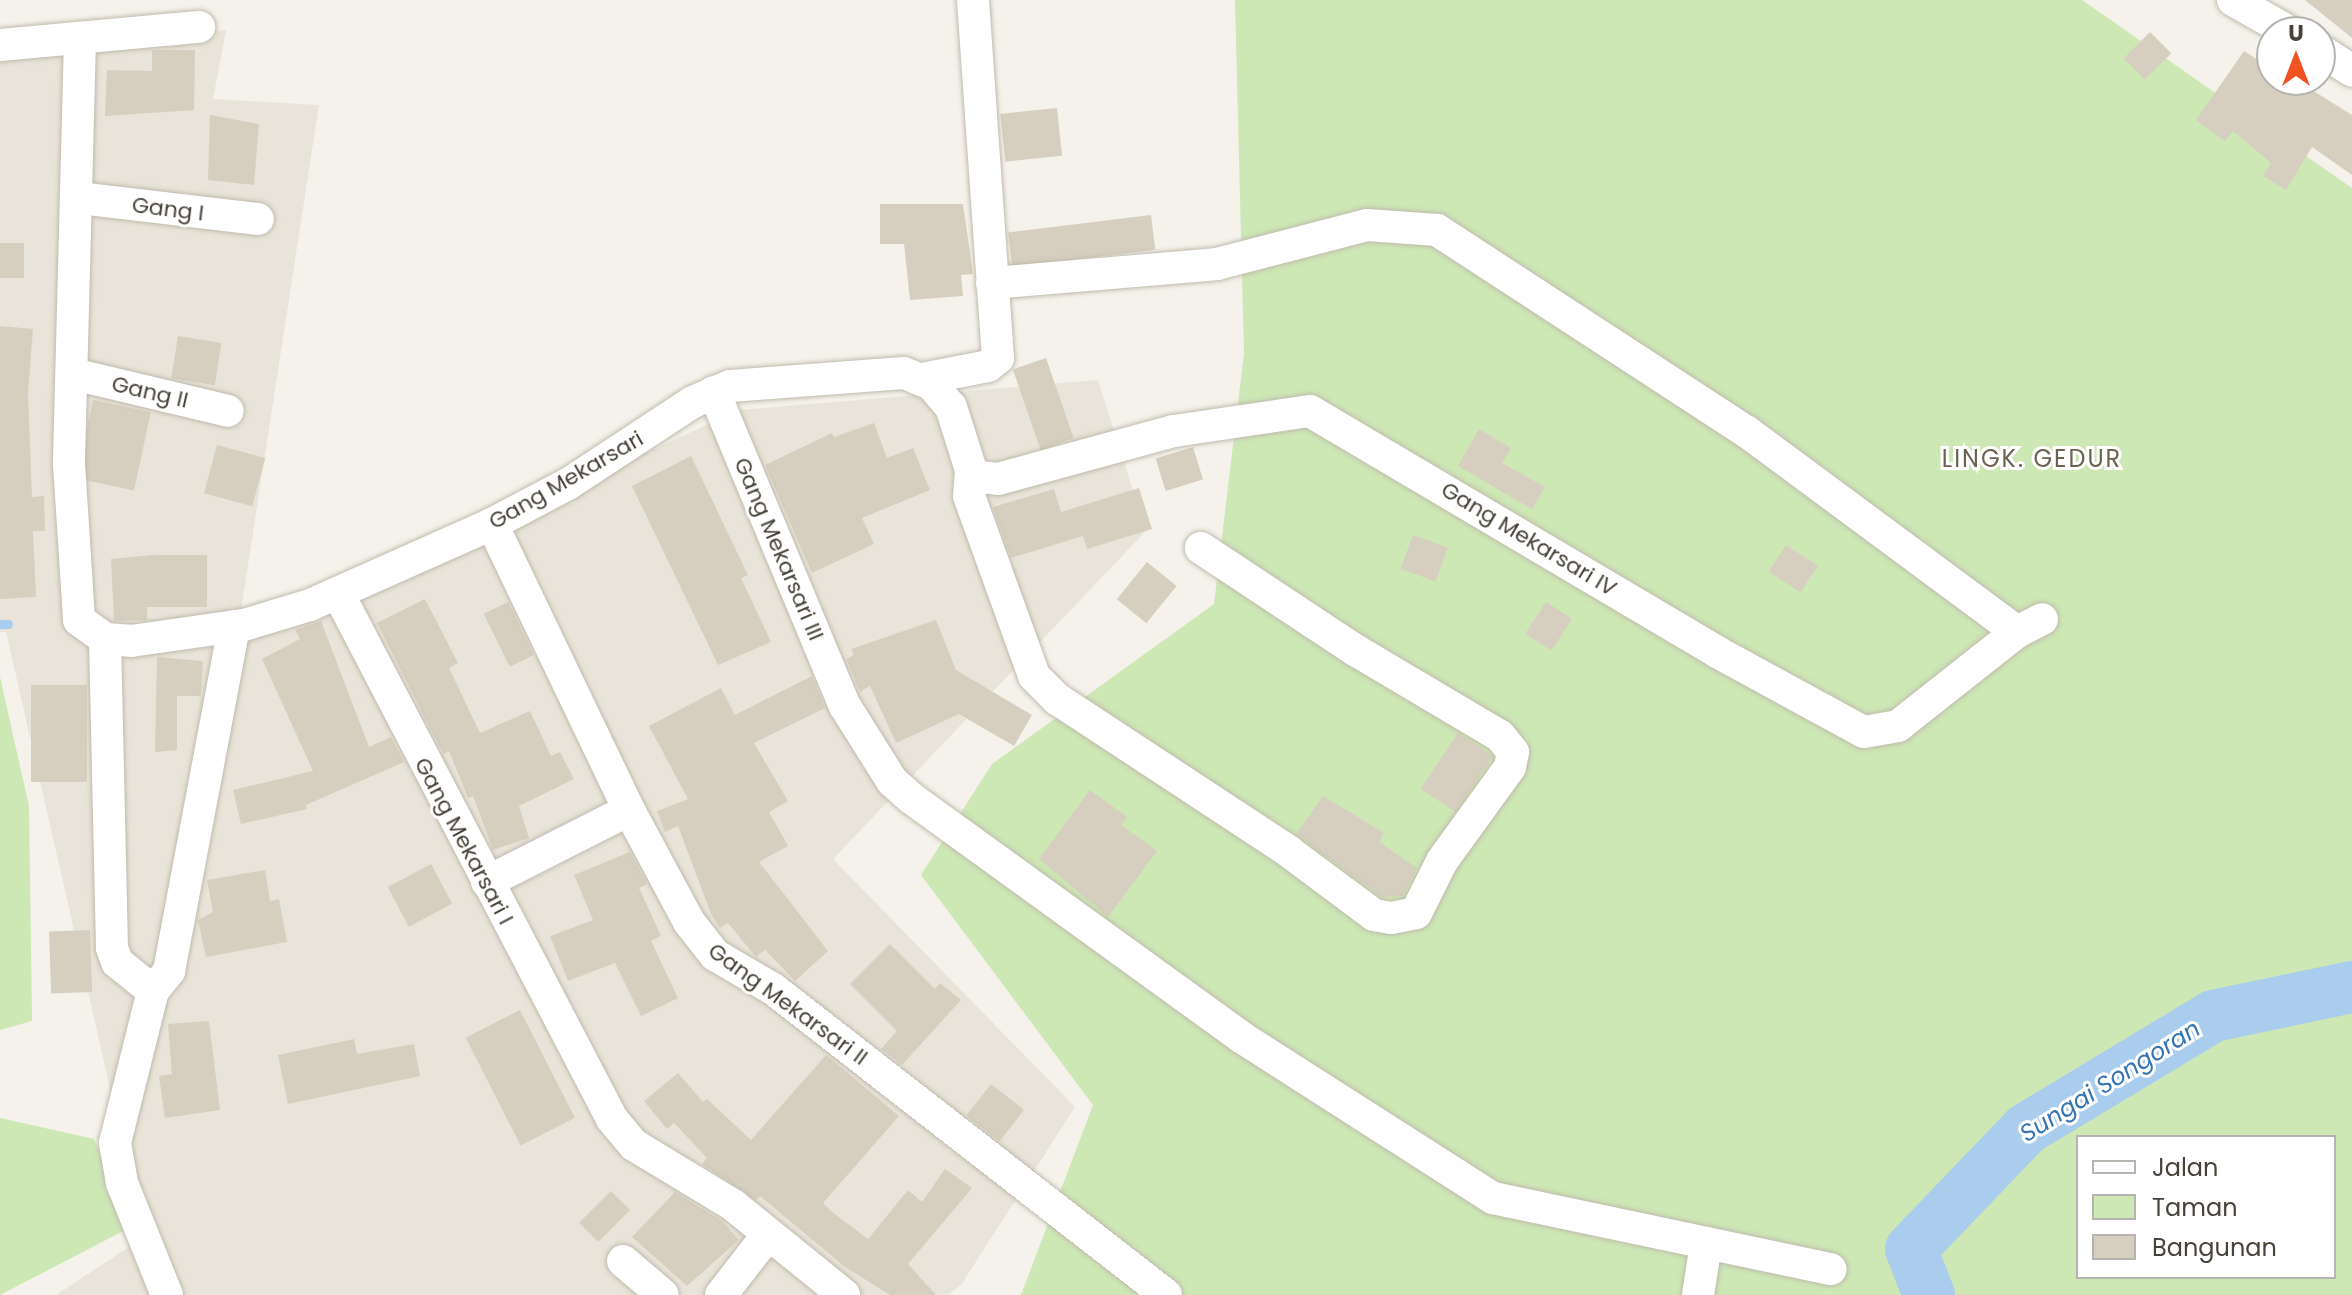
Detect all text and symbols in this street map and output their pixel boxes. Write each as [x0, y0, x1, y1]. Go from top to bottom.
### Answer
north arrow [2256, 16, 2336, 96]
text: U [2288, 18, 2304, 49]
street label: Gang I [131, 191, 205, 227]
street label: Gang II [109, 370, 191, 414]
street label: Gang Mekarsari [484, 425, 648, 535]
district label: LINGK. GEDUR [1942, 445, 2122, 473]
street label: Gang Mekarsari III [729, 454, 829, 644]
street label: Gang Mekarsari IV [1437, 476, 1621, 602]
street label: Gang Mekarsari I [409, 753, 519, 929]
street label: Gang Mekarsari II [703, 937, 873, 1071]
water label: Sungai Songoran [2015, 1014, 2205, 1148]
legend [2076, 1135, 2336, 1279]
text: Jalan [2152, 1151, 2218, 1184]
text: Taman [2152, 1191, 2238, 1224]
text: Bangunan [2152, 1231, 2277, 1264]

